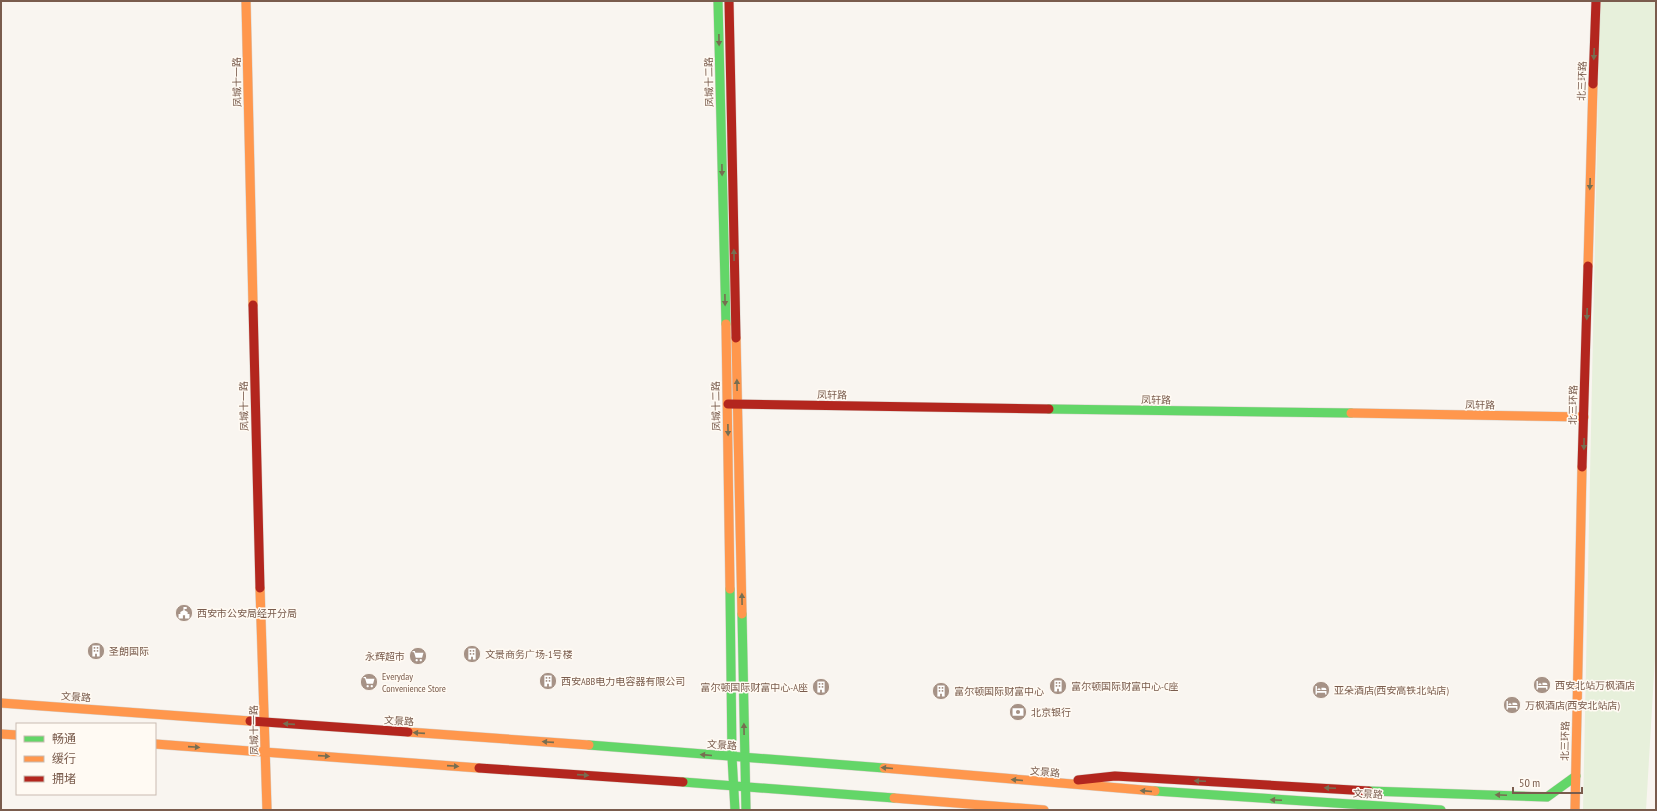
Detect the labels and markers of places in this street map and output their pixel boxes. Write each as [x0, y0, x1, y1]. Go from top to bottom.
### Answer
public building icon: 西安市公安局经开分局 [174, 603, 194, 623]
place label: 西安市公安局经开分局 [197, 607, 297, 620]
building icon: 圣朗国际 [86, 641, 106, 661]
building icon: 文景商务广场-1号楼 [462, 644, 482, 664]
place label: 圣朗国际 [109, 645, 149, 658]
supermarket icon: 永辉超市 [408, 646, 428, 666]
place label: 文景商务广场-1号楼 [485, 648, 572, 661]
place label: 永辉超市 [365, 650, 405, 663]
place label: Everyday Convenience Store [382, 670, 446, 695]
building icon: 西安ABB电力电容器有限公司 [538, 671, 558, 691]
supermarket icon: Everyday Convenience Store [359, 672, 379, 692]
place label: 西安ABB电力电容器有限公司 [561, 675, 685, 688]
hotel icon: 西安北站万枫酒店 [1532, 675, 1552, 695]
building icon: 富尔顿国际财富中心-C座 [1048, 676, 1068, 696]
building icon: 富尔顿国际财富中心-A座 [811, 677, 831, 697]
place label: 西安北站万枫酒店 [1555, 679, 1635, 692]
place label: 富尔顿国际财富中心-C座 [1071, 680, 1179, 693]
hotel icon: 亚朵酒店(西安高铁北站店) [1311, 680, 1331, 700]
place label: 富尔顿国际财富中心-A座 [700, 681, 808, 694]
building icon: 富尔顿国际财富中心 [931, 681, 951, 701]
place label: 亚朵酒店(西安高铁北站店) [1334, 684, 1449, 697]
place label: 富尔顿国际财富中心 [954, 685, 1044, 698]
hotel icon: 万枫酒店(西安北站店) [1502, 695, 1522, 715]
place label: 万枫酒店(西安北站店) [1525, 699, 1620, 712]
bank icon: 北京银行 [1008, 702, 1028, 722]
place label: 北京银行 [1031, 706, 1071, 719]

